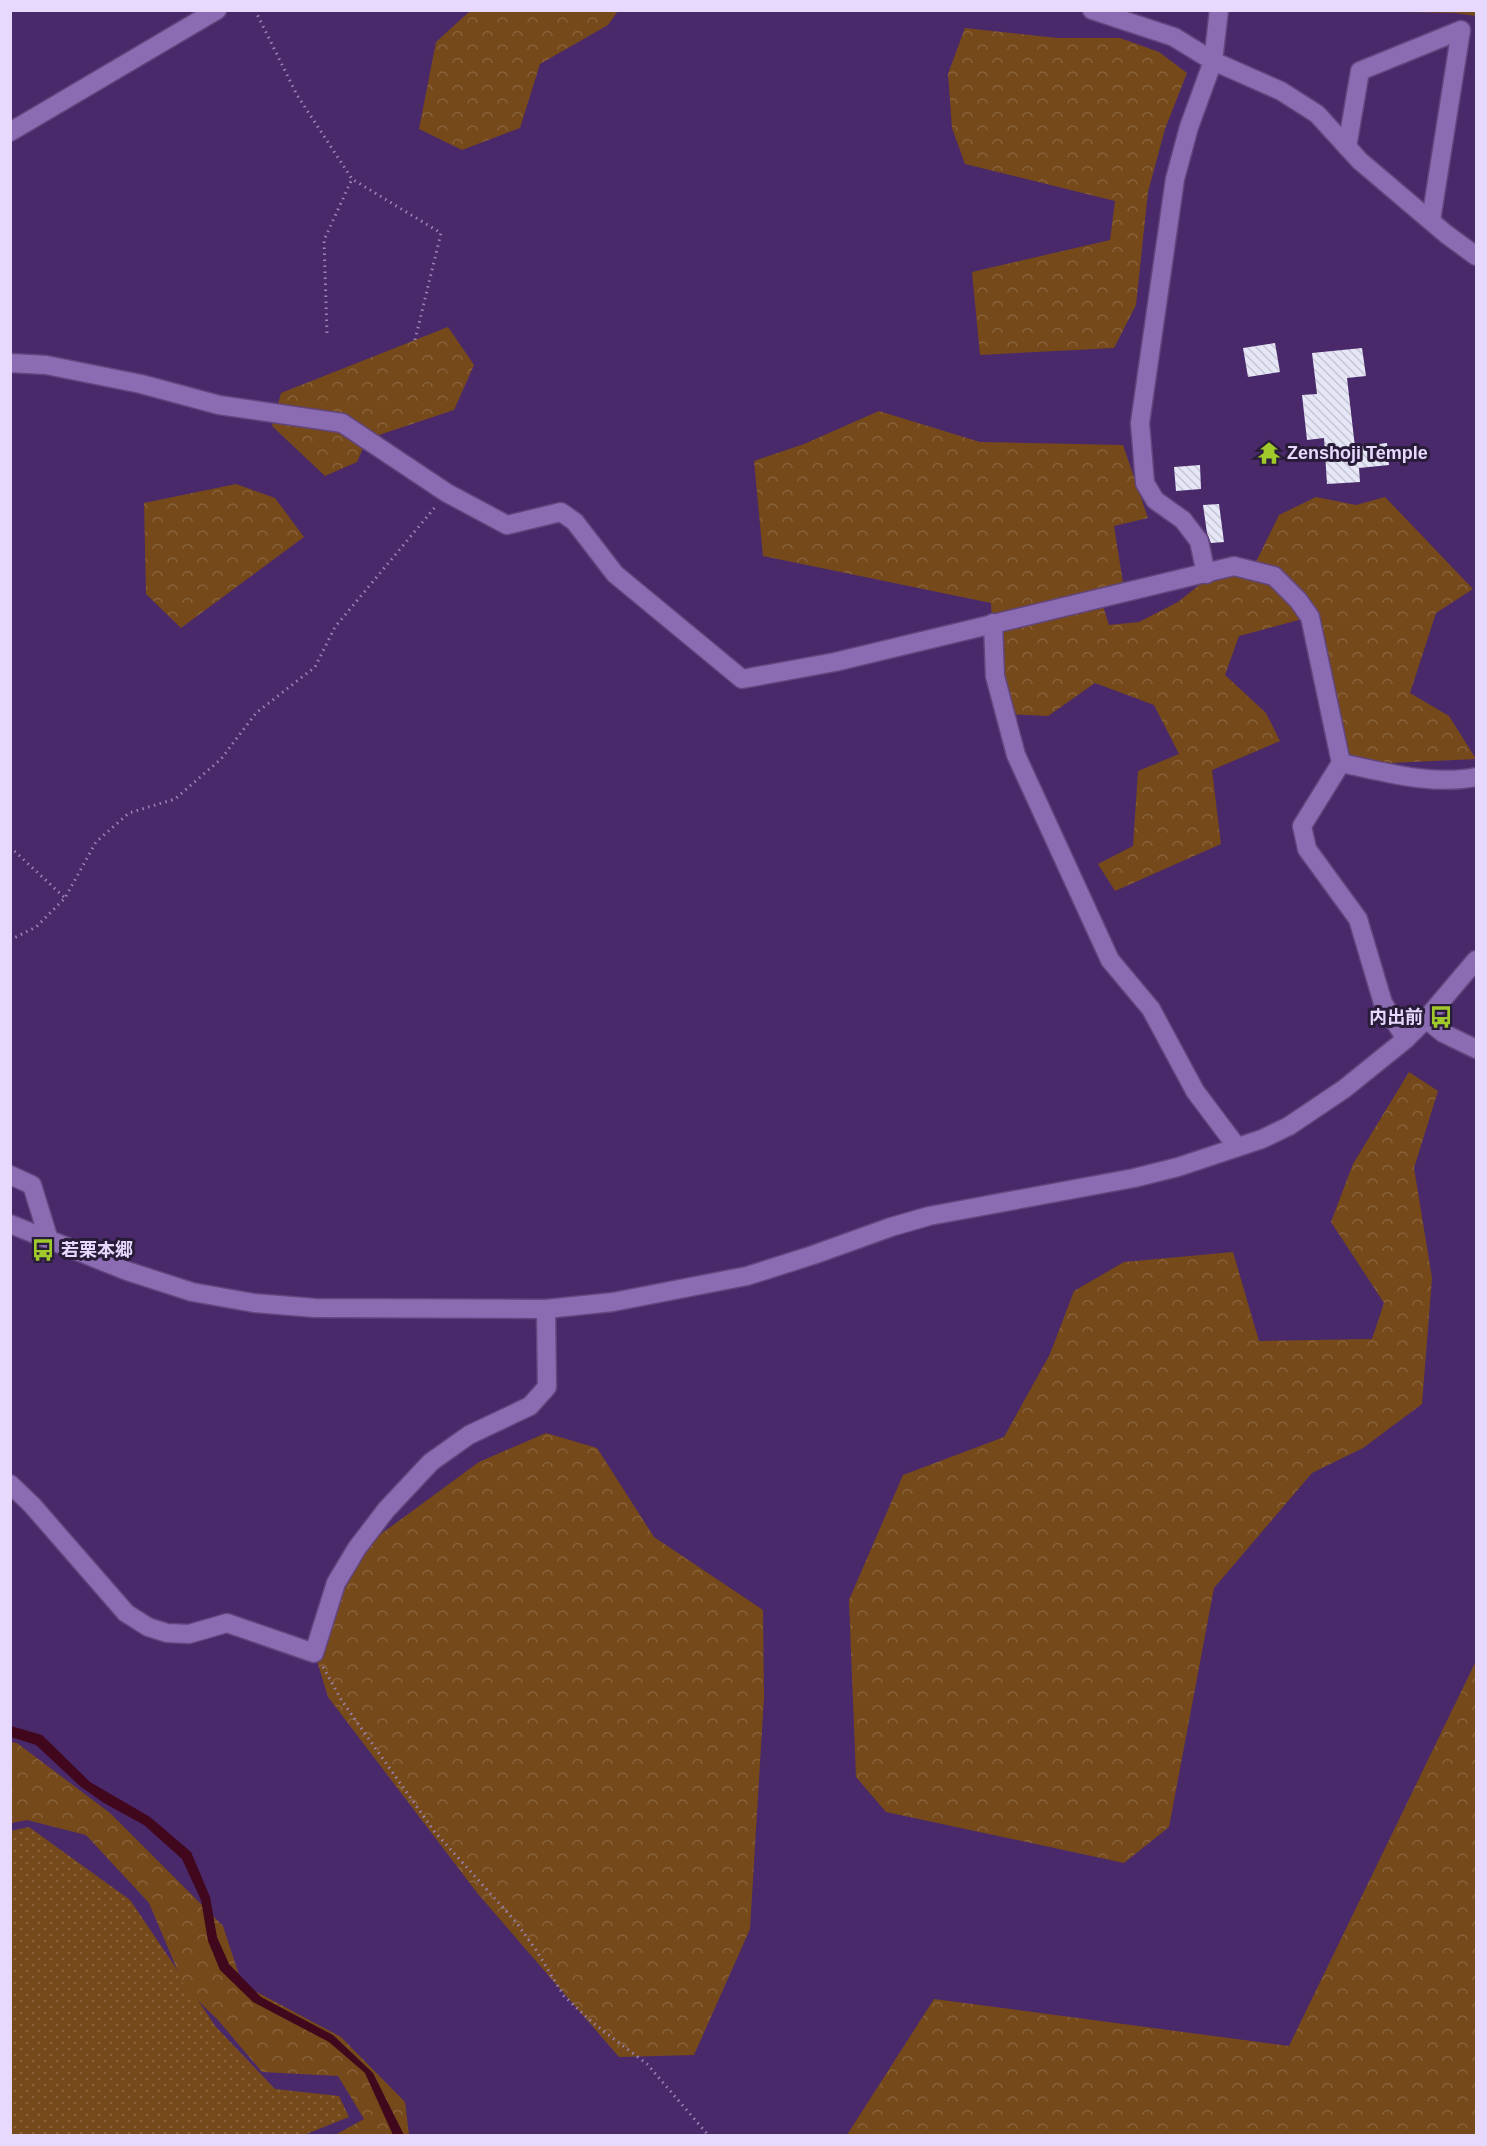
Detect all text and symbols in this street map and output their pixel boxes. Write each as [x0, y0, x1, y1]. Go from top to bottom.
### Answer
temple icon: Zenshoji Temple [1256, 440, 1282, 466]
place label: Zenshoji Temple [1287, 443, 1428, 463]
bus stop icon: 内出前 [1428, 1004, 1454, 1030]
place label: 内出前 [1369, 1007, 1423, 1027]
bus stop icon: 若栗本郷 [30, 1237, 56, 1263]
place label: 若栗本郷 [61, 1240, 133, 1260]

